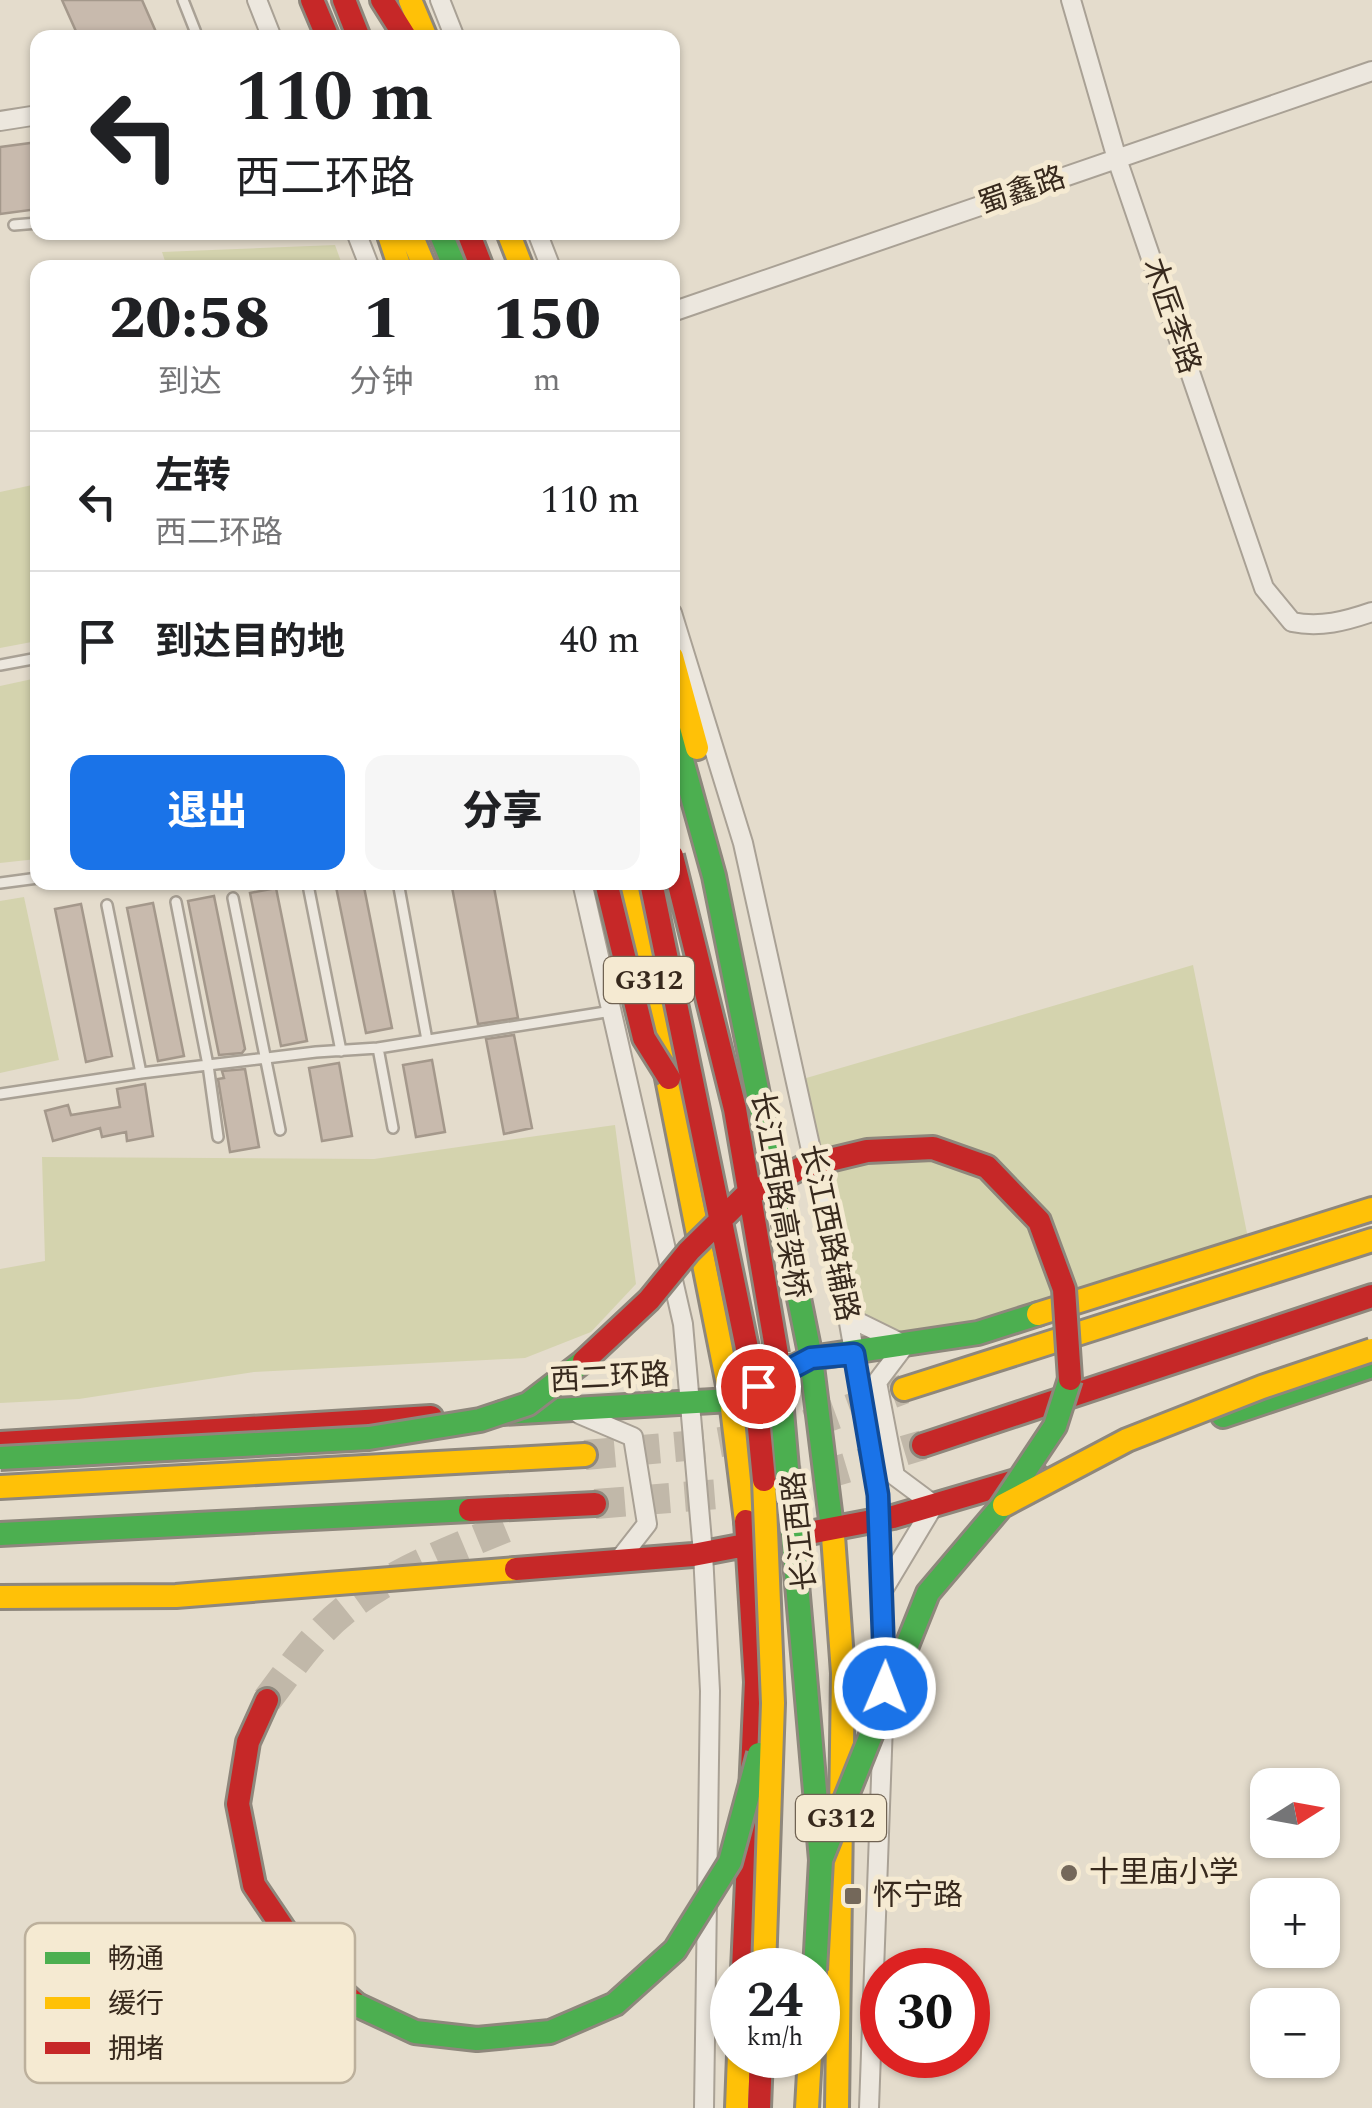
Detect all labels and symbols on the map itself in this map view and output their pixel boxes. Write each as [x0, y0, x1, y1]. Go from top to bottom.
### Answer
street label: 蜀鑫路 [972, 155, 1072, 227]
street label: 木匠李路 [1130, 252, 1212, 380]
road number: G312 [604, 957, 694, 1003]
street label: 长江西路高架桥 [738, 1088, 820, 1302]
street label: 长江西路辅路 [788, 1140, 870, 1326]
pin [716, 1344, 801, 1429]
street label: 西二环路 [549, 1352, 671, 1404]
street label: 长江西路 [771, 1469, 829, 1593]
position arrow [833, 1636, 937, 1740]
north arrow [1250, 1768, 1340, 1858]
road number: G312 [796, 1795, 886, 1841]
place label: 十里庙小学 [1089, 1850, 1239, 1896]
marker: 十里庙小学 [1058, 1862, 1080, 1884]
place label: 怀宁路 [873, 1873, 963, 1919]
marker: 怀宁路 [842, 1885, 864, 1907]
legend [25, 1923, 355, 2083]
text: 畅通 [108, 1938, 164, 1981]
speed limit sign: 30 [860, 1948, 990, 2078]
text: 缓行 [108, 1983, 164, 2026]
text: 拥堵 [108, 2028, 164, 2071]

